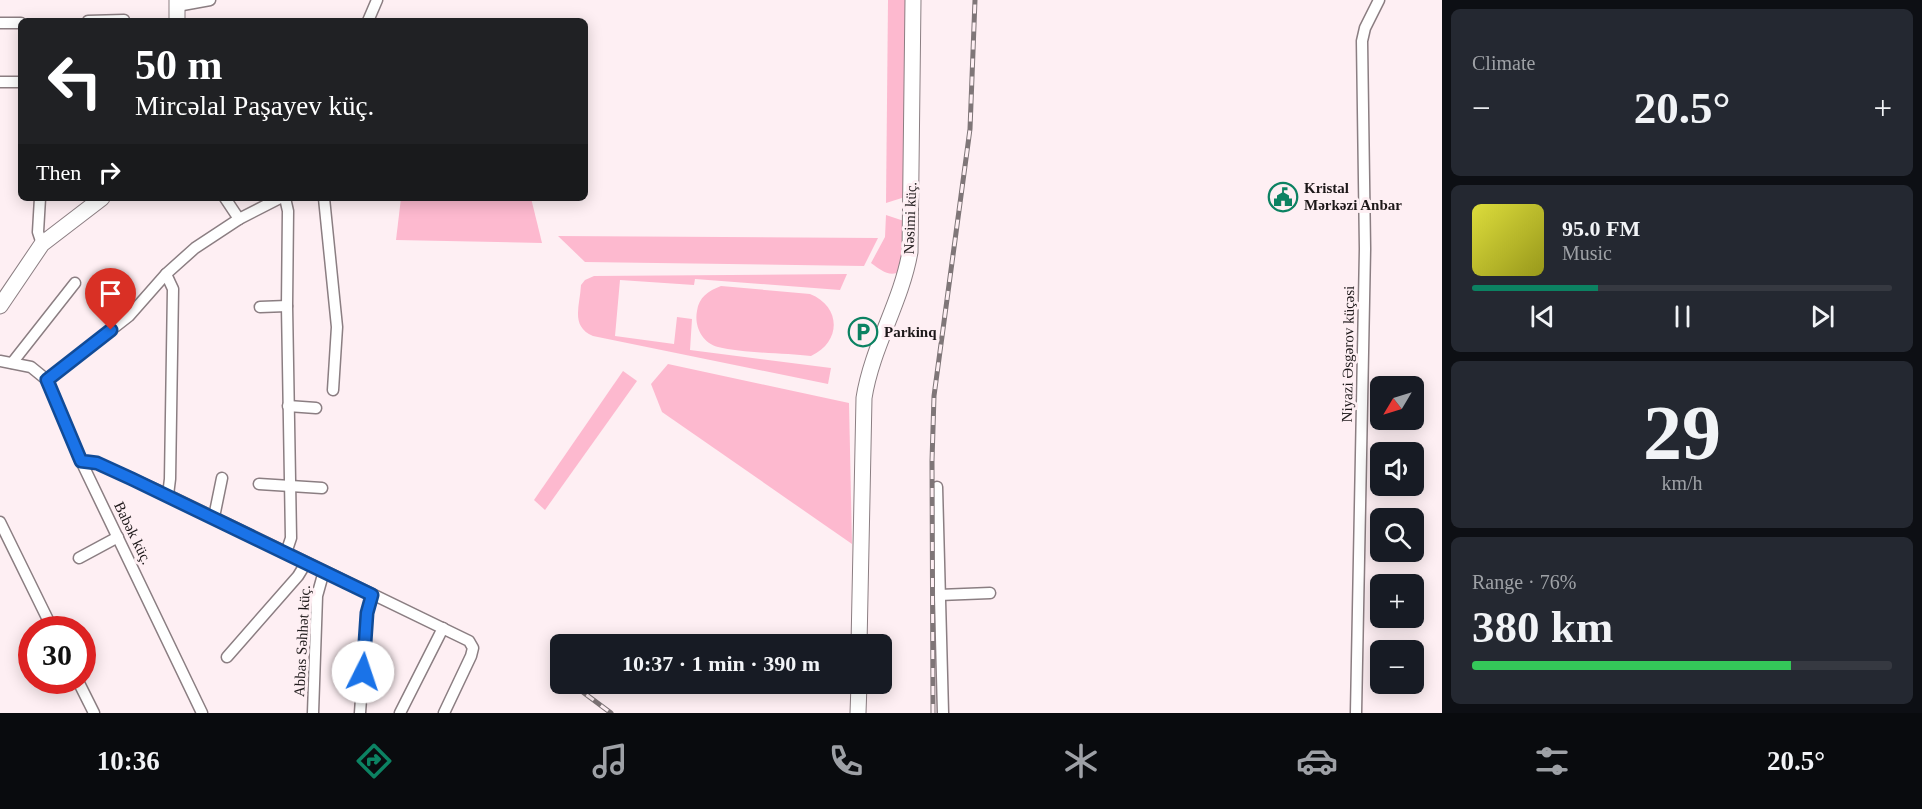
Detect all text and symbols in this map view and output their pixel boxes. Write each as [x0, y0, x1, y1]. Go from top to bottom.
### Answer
icon: left [36, 42, 114, 120]
text: 50 m [135, 42, 223, 88]
text: Climate [1472, 52, 1535, 74]
text: 20.5° [1634, 83, 1730, 133]
text: − [1472, 90, 1491, 126]
text: + [1873, 90, 1892, 126]
text: Mircəlal Paşayev küç. [135, 91, 374, 121]
icon: right [93, 156, 126, 189]
text: Then [36, 160, 81, 185]
place label: Kristal Mərkəzi Anbar [1304, 180, 1402, 213]
street label: Nəsimi küç. [901, 181, 919, 255]
public building icon: Kristal Mərkəzi Anbar [1267, 181, 1299, 213]
text: 95.0 FM [1562, 216, 1640, 241]
text: Music [1562, 242, 1612, 264]
pin [85, 268, 136, 330]
icon: arrive [94, 277, 127, 310]
street label: Niyazi Əsgərov küçəsi [1339, 286, 1357, 422]
icon: previous [1526, 300, 1559, 333]
icon: pause [1666, 300, 1699, 333]
icon: next [1806, 300, 1839, 333]
parking icon: Parkinq [847, 316, 879, 348]
place label: Parkinq [884, 324, 937, 340]
north arrow [1370, 376, 1424, 430]
map controls [1370, 376, 1424, 694]
text: 29 [1643, 389, 1721, 476]
button: sound [1370, 442, 1424, 496]
text: km/h [1661, 472, 1703, 494]
street label: Babək küç. [111, 499, 155, 567]
button: search [1370, 508, 1424, 562]
text: Range · 76% [1472, 571, 1576, 593]
button: + [1370, 574, 1424, 628]
street label: Abbas Səhhət küç. [291, 585, 313, 697]
text: 380 km [1472, 602, 1613, 652]
speed limit sign: 30 [18, 616, 96, 694]
position arrow [331, 640, 395, 704]
button: − [1370, 640, 1424, 694]
text: 10:37 · 1 min · 390 m [622, 651, 820, 676]
icon: directions [353, 740, 395, 782]
icon: music [589, 740, 631, 782]
icon: phone [825, 740, 867, 782]
icon: climate [1060, 740, 1102, 782]
icon: car [1296, 740, 1338, 782]
icon: filters [1531, 740, 1573, 782]
text: 10:36 [97, 746, 160, 776]
text: 20.5° [1767, 746, 1825, 776]

